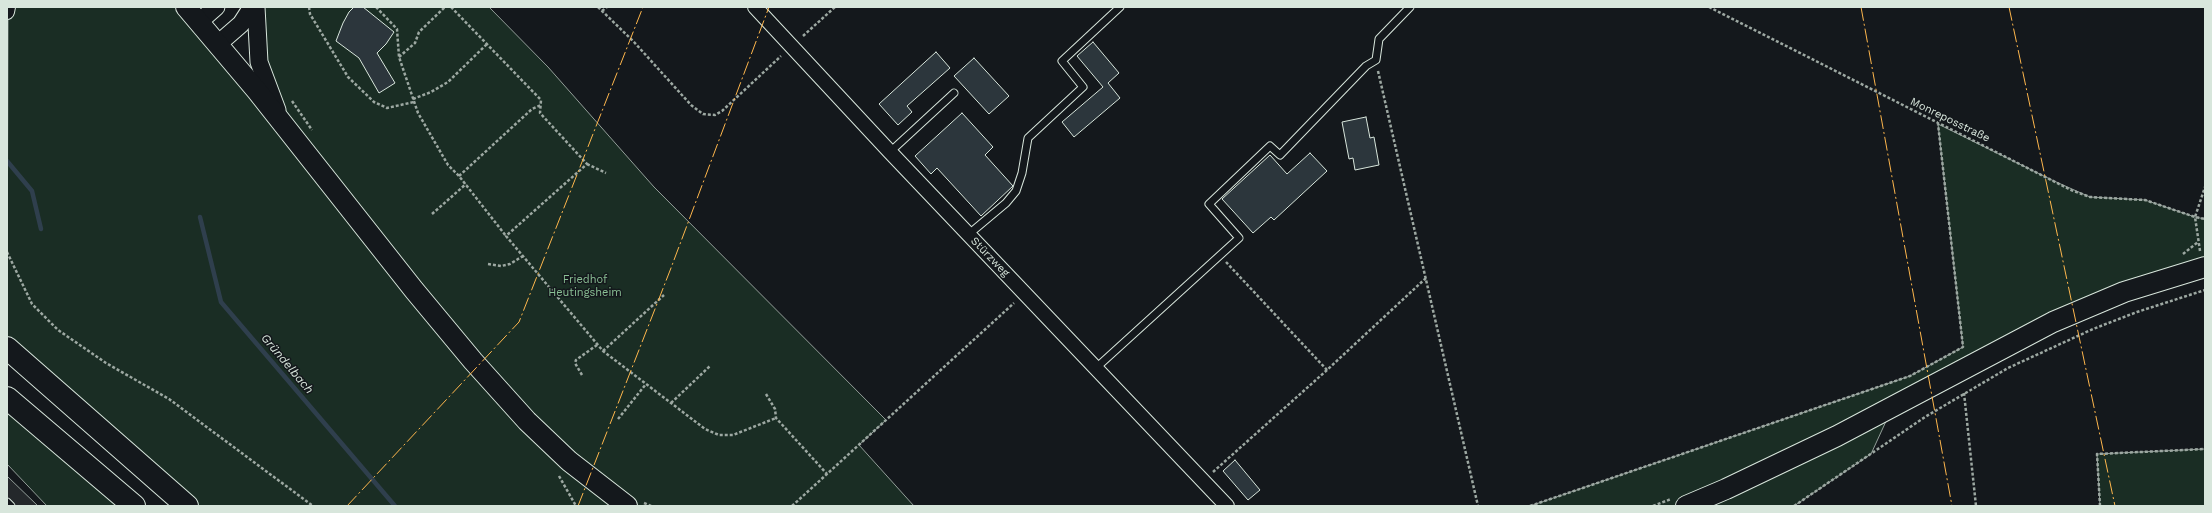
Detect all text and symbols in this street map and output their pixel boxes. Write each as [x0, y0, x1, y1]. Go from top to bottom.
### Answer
street label: Monreposstraße [1908, 95, 1992, 145]
street label: Stürzweg [968, 234, 1012, 280]
park label: Friedhof Heutingsheim [548, 273, 622, 299]
water label: Gründelbach [258, 331, 316, 397]

